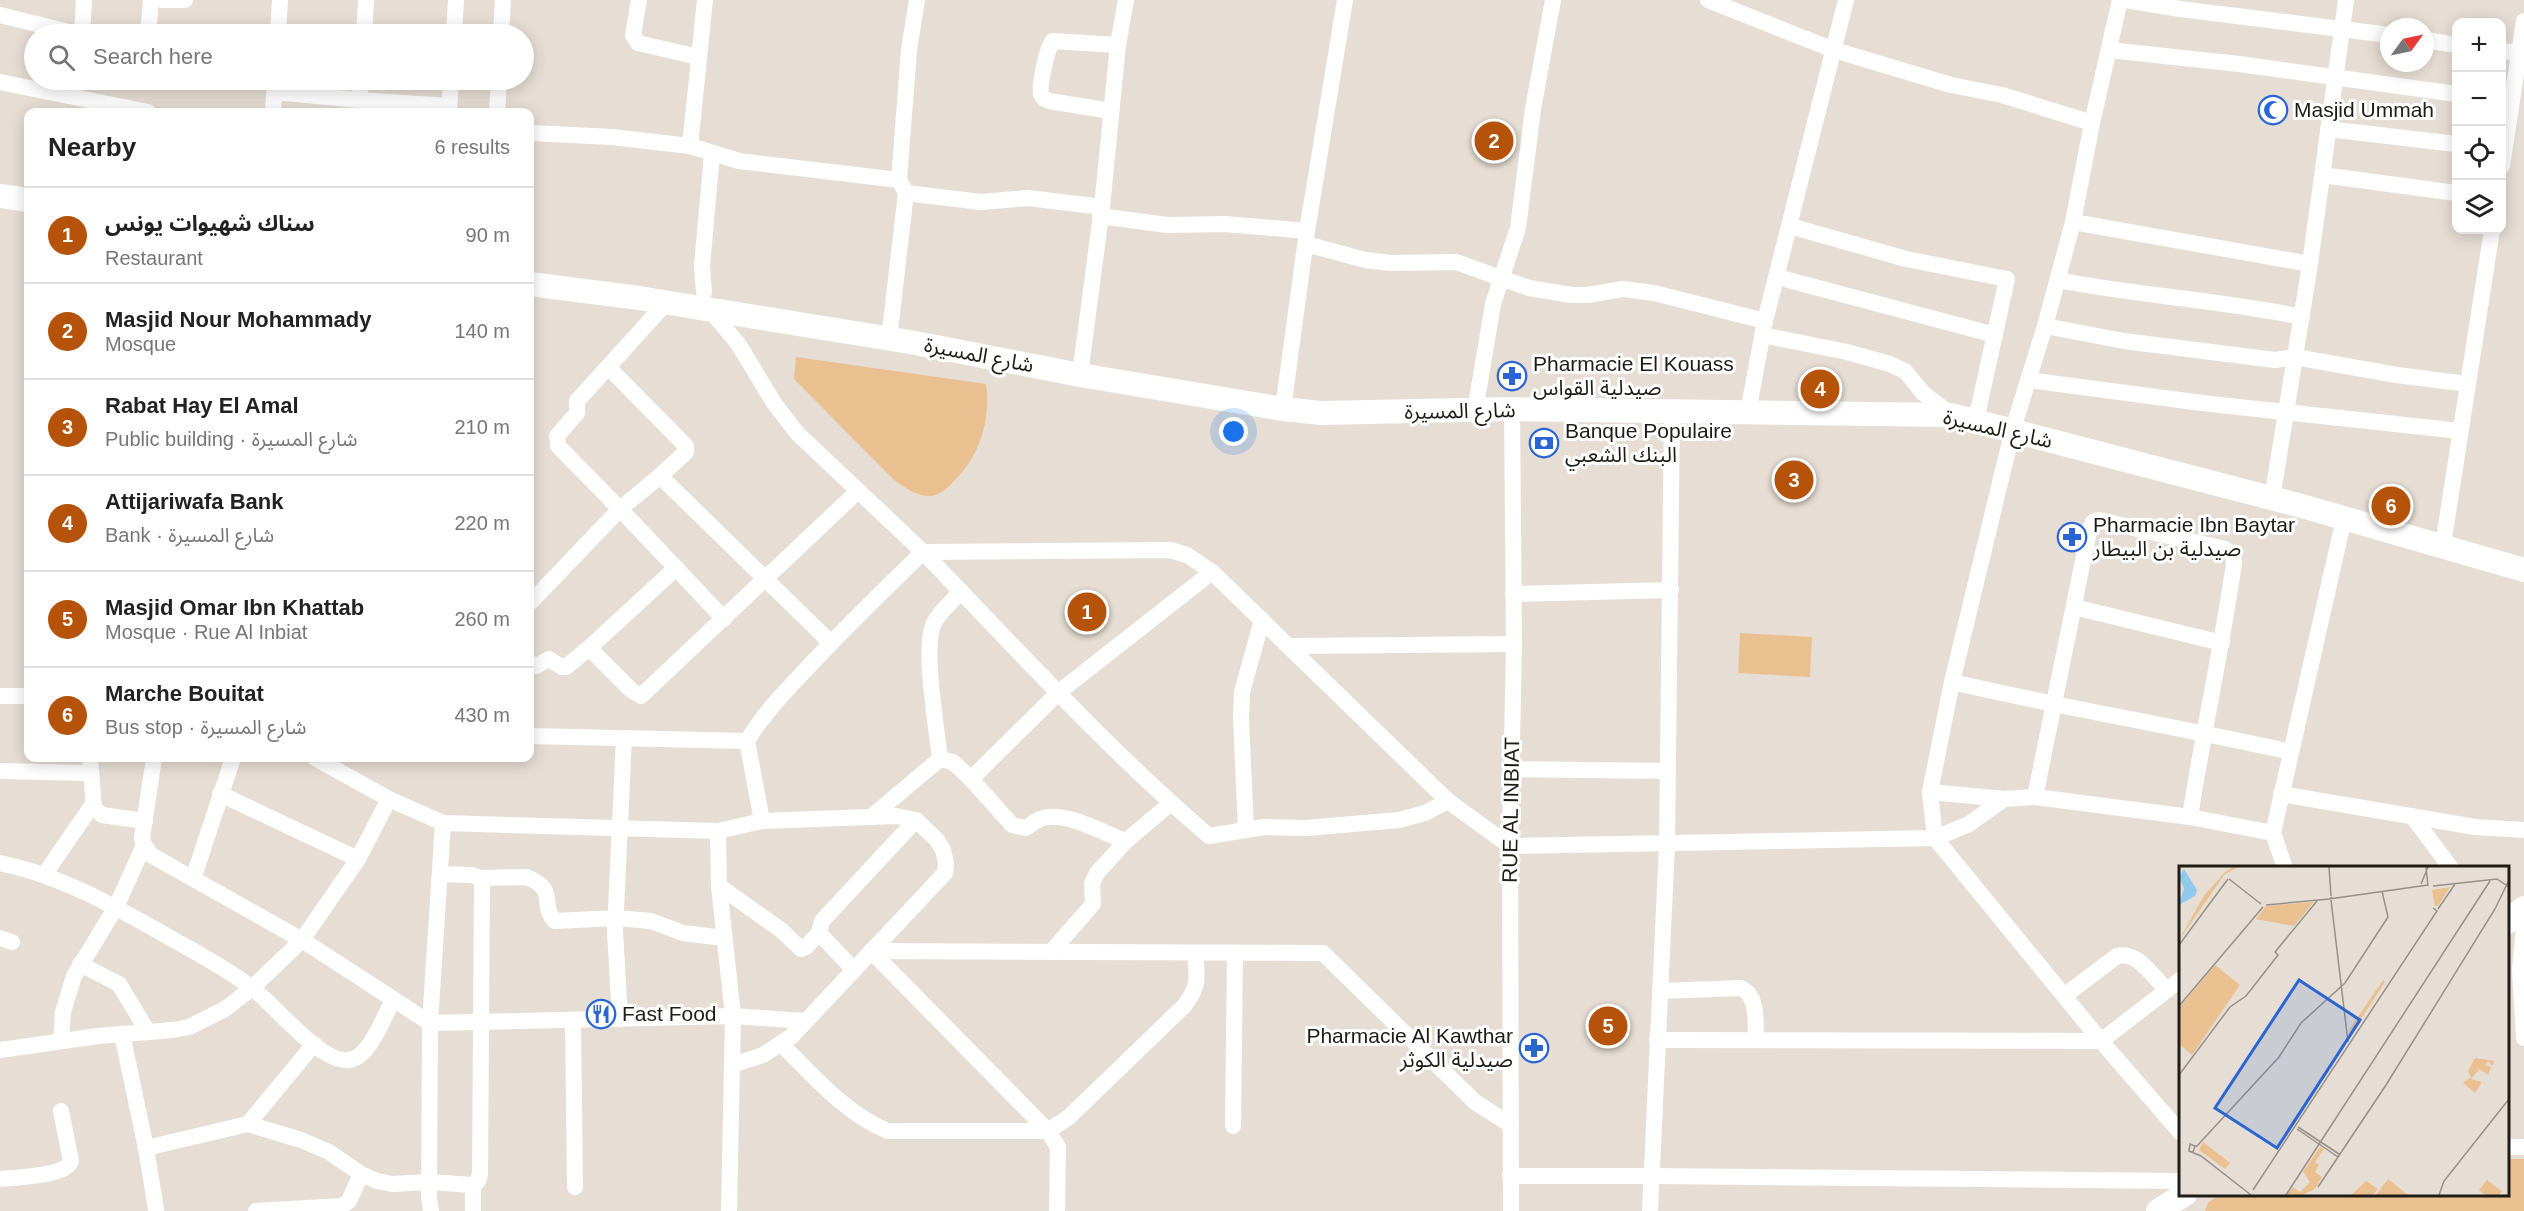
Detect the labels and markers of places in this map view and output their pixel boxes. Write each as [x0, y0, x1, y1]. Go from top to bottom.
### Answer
mosque icon: Masjid Ummah [2257, 94, 2289, 126]
place label: Masjid Ummah [2294, 98, 2434, 121]
pin: 2 [1474, 118, 1514, 164]
place label: Pharmacie El Kouass صيدلية القواس [1533, 352, 1734, 400]
pharmacy icon: Pharmacie El Kouass صيدلية القواس [1496, 360, 1528, 392]
pin: 4 [1800, 366, 1840, 412]
place label: Banque Populaire البنك الشعبي [1565, 419, 1732, 471]
bank icon: Banque Populaire البنك الشعبي [1528, 427, 1560, 459]
pin: 3 [1774, 458, 1814, 502]
pin: 6 [2372, 484, 2410, 528]
place label: Pharmacie Ibn Baytar صيدلية بن البيطار [2092, 513, 2295, 561]
pharmacy icon: Pharmacie Ibn Baytar صيدلية بن البيطار [2056, 521, 2088, 553]
pin: 1 [1068, 590, 1106, 634]
restaurant icon: Fast Food [585, 998, 617, 1030]
place label: Fast Food [622, 1002, 717, 1025]
pin: 5 [1588, 1004, 1628, 1048]
place label: Pharmacie Al Kawthar صيدلية الكوثر [1306, 1024, 1513, 1072]
pharmacy icon: Pharmacie Al Kawthar صيدلية الكوثر [1518, 1032, 1550, 1064]

